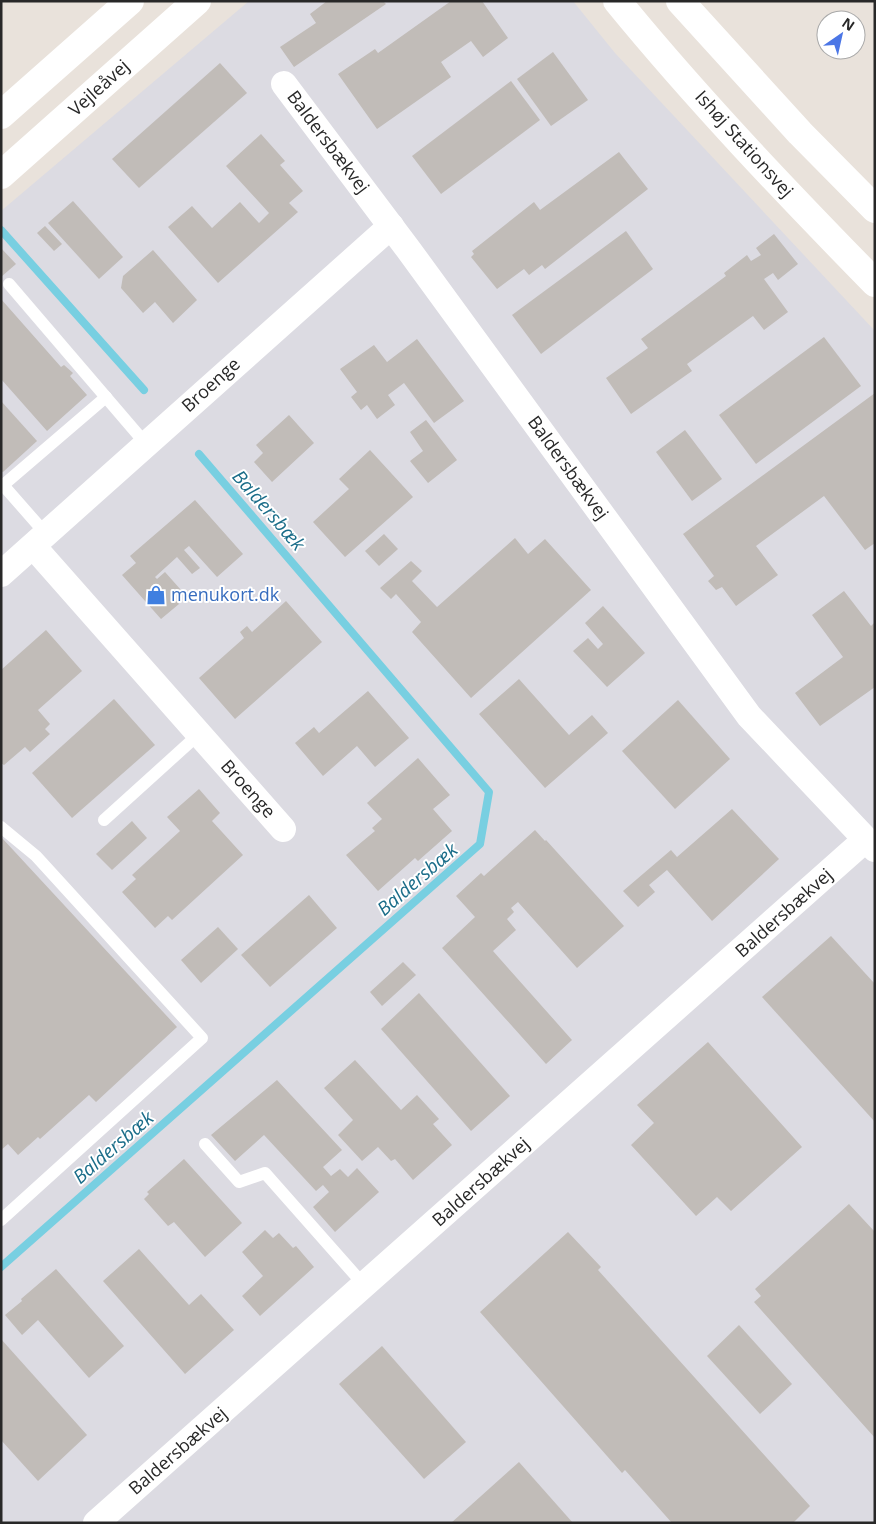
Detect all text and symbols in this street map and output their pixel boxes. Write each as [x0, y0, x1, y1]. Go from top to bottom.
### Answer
north arrow [816, 10, 866, 60]
text: N [839, 13, 859, 35]
street label: Vejleåvej [63, 54, 134, 121]
street label: Baldersbækvej [282, 85, 375, 198]
street label: Ishøj Stationsvej [690, 85, 799, 202]
street label: Broenge [176, 352, 245, 417]
street label: Baldersbækvej [523, 411, 615, 524]
water label: Baldersbæk [227, 464, 312, 556]
place label: menukort.dk [171, 582, 280, 606]
shop icon: menukort.dk [145, 584, 167, 606]
street label: Broenge [216, 754, 281, 823]
water label: Baldersbæk [371, 836, 463, 921]
street label: Baldersbækvej [730, 862, 837, 962]
water label: Baldersbæk [67, 1104, 159, 1189]
street label: Baldersbækvej [427, 1131, 534, 1231]
street label: Baldersbækvej [123, 1401, 232, 1500]

